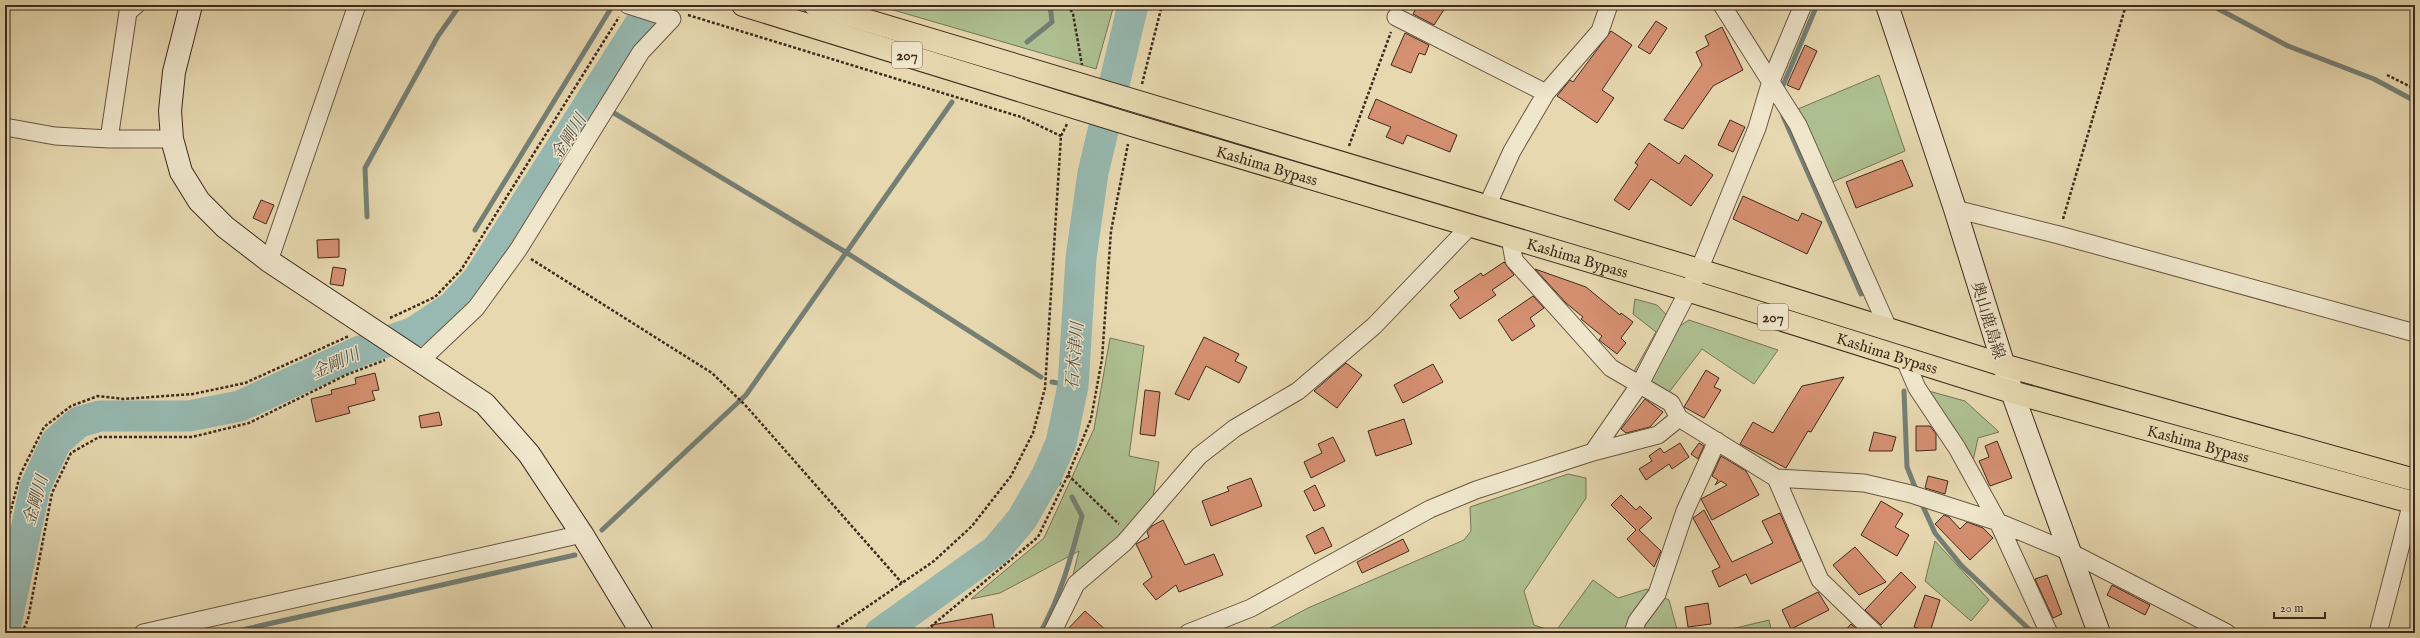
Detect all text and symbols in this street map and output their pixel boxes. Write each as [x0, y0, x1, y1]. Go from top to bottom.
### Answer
road number: 207 [892, 42, 922, 68]
water label: 金剛川 [547, 109, 593, 165]
street label: Kashima Bypass [1213, 143, 1320, 192]
street label: Kashima Bypass [1524, 235, 1631, 284]
street label: 奥山鹿島線 [1966, 279, 2008, 362]
road number: 207 [1758, 304, 1788, 330]
water label: 石木津川 [1062, 319, 1089, 391]
street label: Kashima Bypass [1834, 329, 1940, 380]
water label: 金剛川 [308, 344, 365, 384]
street label: Kashima Bypass [2145, 422, 2251, 469]
water label: 金剛川 [19, 471, 54, 528]
scale bar [2274, 594, 2325, 620]
text: 20 m [2280, 601, 2303, 616]

